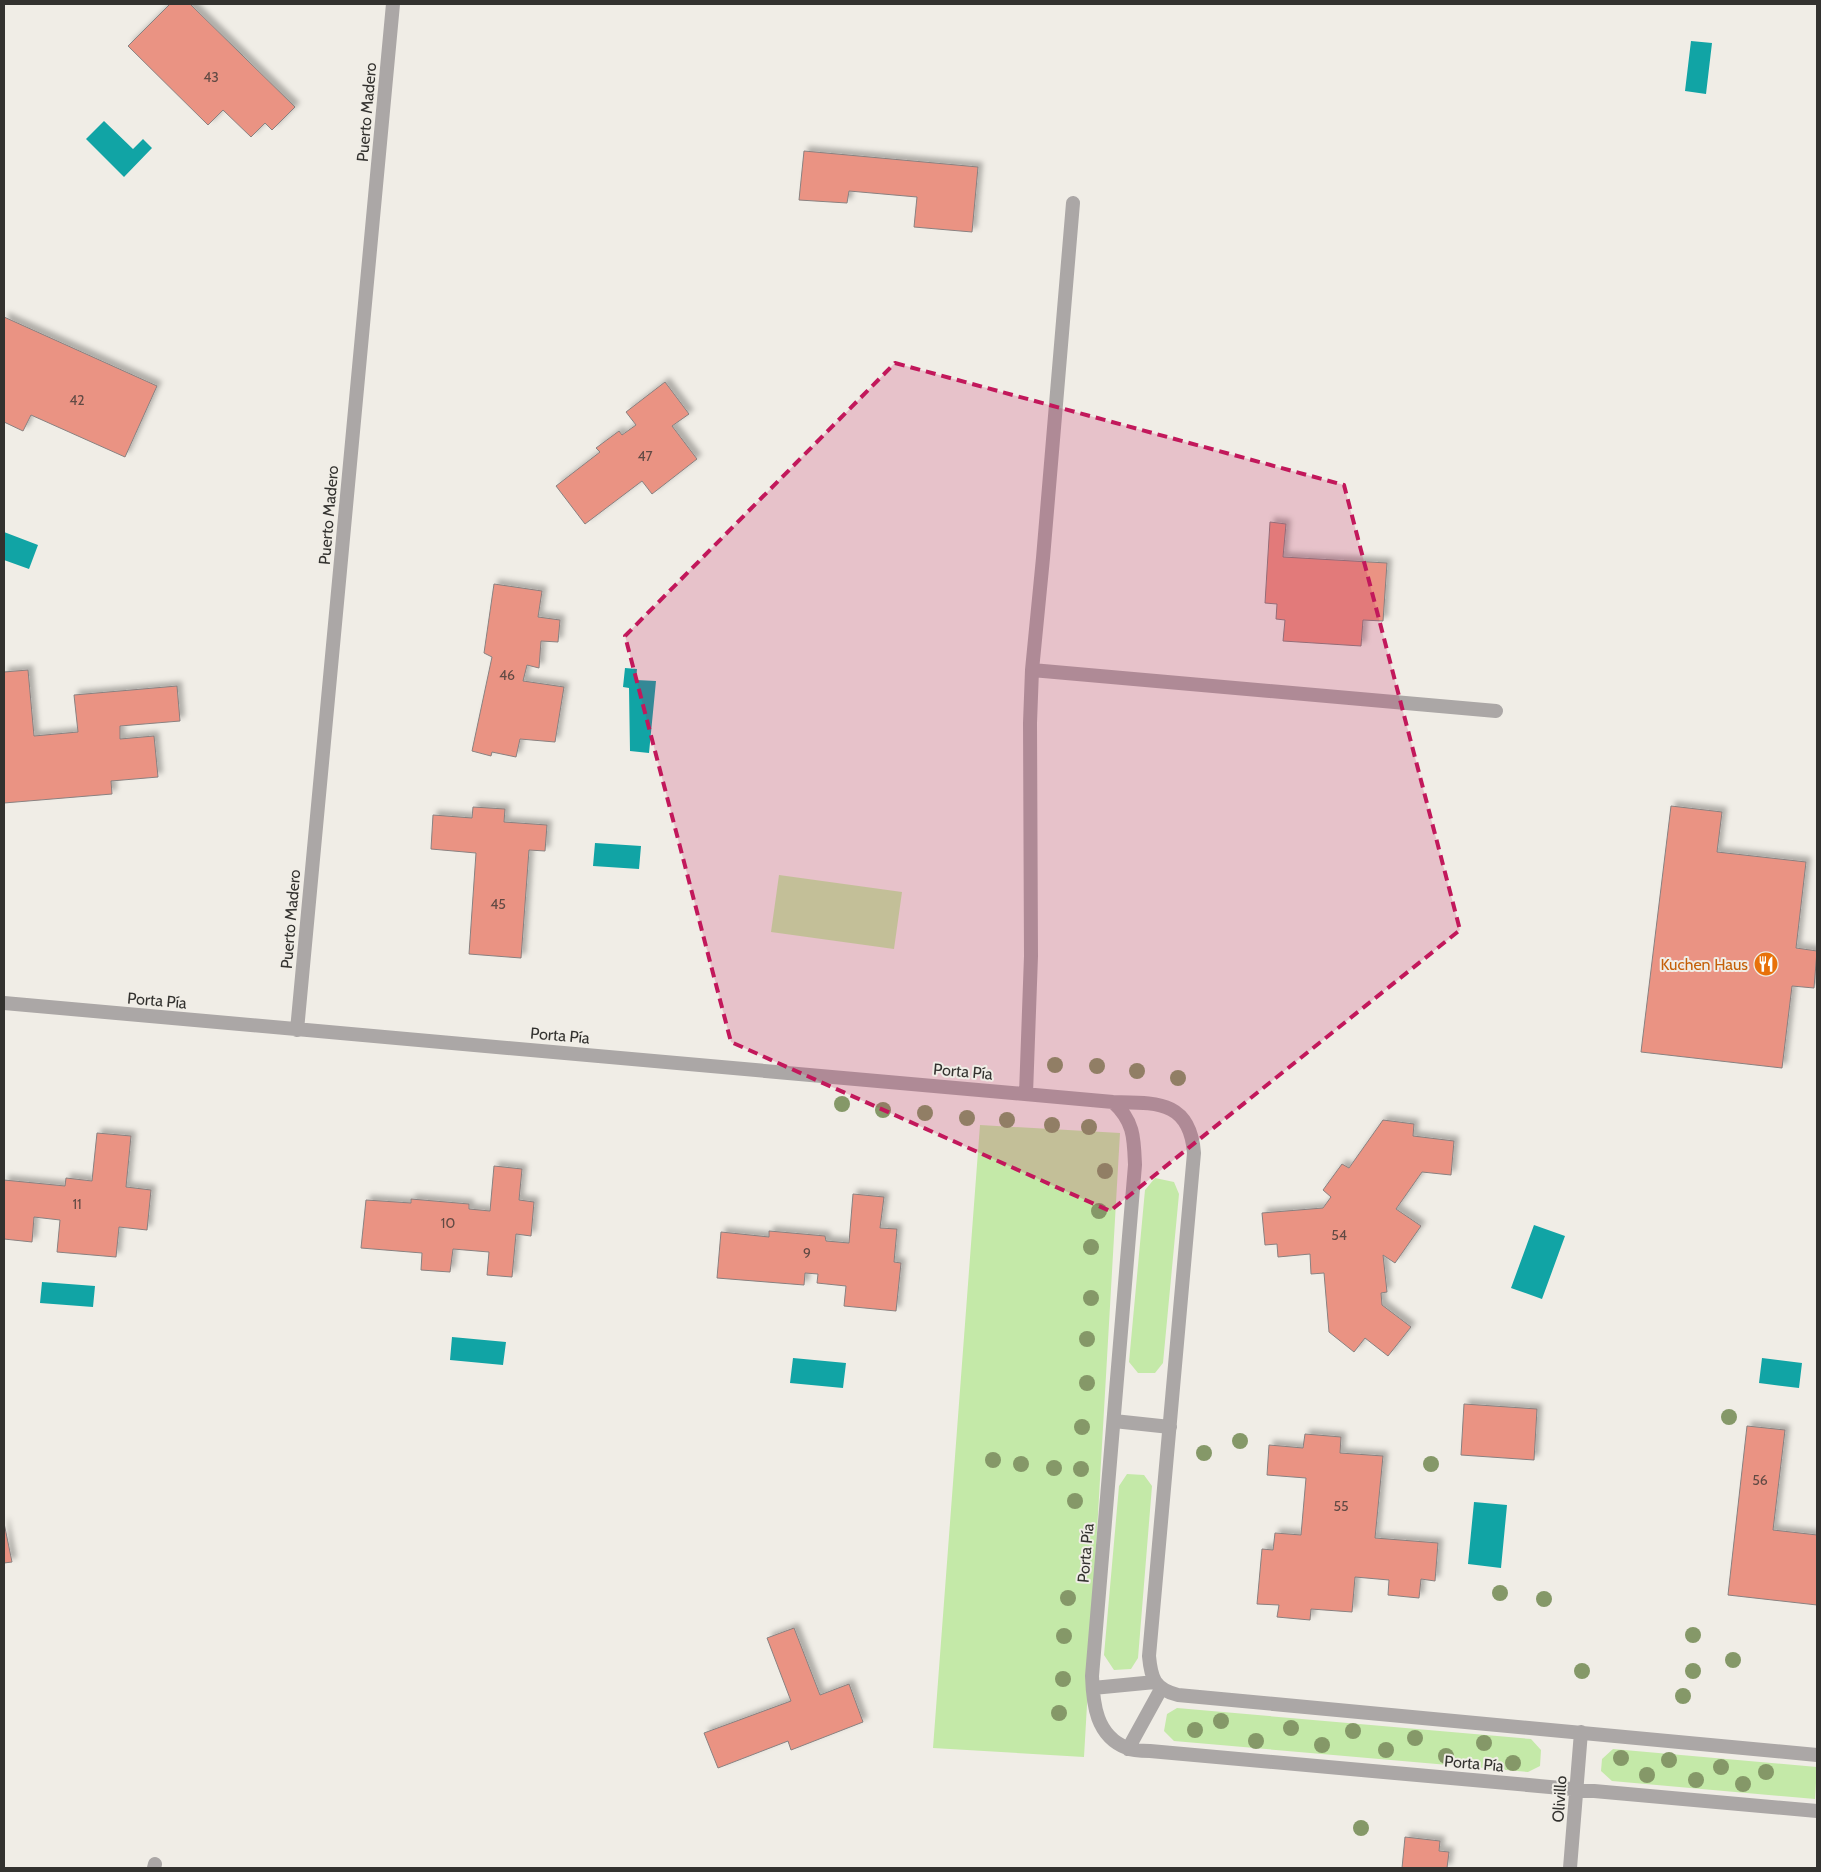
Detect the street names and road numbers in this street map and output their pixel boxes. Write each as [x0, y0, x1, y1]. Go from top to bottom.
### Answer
street label: Puerto Madero [353, 61, 380, 163]
street label: Puerto Madero [315, 464, 342, 566]
street label: Puerto Madero [277, 868, 304, 970]
street label: Porta Pía [126, 988, 188, 1013]
street label: Porta Pía [529, 1023, 591, 1048]
street label: Porta Pía [932, 1059, 994, 1084]
street label: Porta Pía [1073, 1522, 1098, 1584]
street label: Porta Pía [1443, 1751, 1505, 1776]
street label: Olivillo [1548, 1775, 1571, 1823]

